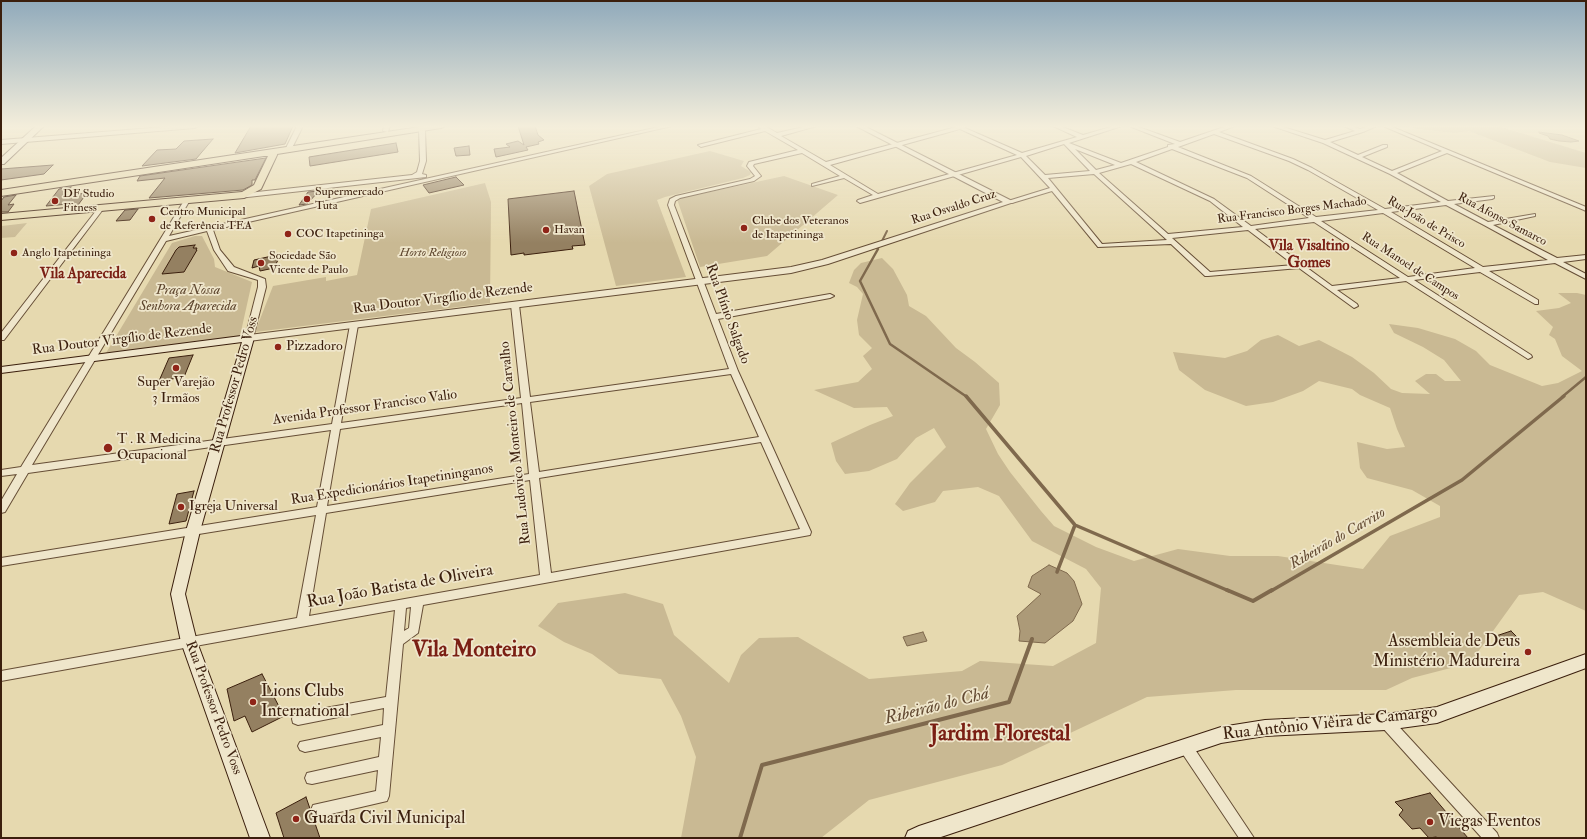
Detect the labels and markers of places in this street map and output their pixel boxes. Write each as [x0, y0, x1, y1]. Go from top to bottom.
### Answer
place label: Supermercado Tuta [315, 185, 384, 213]
place label: DF Studio Fitness [63, 187, 114, 215]
marker: Supermercado Tuta [302, 194, 312, 204]
marker: DF Studio Fitness [50, 196, 60, 206]
place label: Centro Municipal de Referência TEA [160, 205, 252, 233]
marker: Centro Municipal de Referência TEA [147, 214, 157, 224]
place label: Clube dos Veteranos de Itapetininga [752, 214, 849, 242]
place label: Havan [554, 223, 585, 237]
marker: Clube dos Veteranos de Itapetininga [739, 223, 749, 233]
marker: Havan [541, 225, 551, 235]
place label: COC Itapetininga [296, 227, 384, 241]
marker: COC Itapetininga [283, 229, 293, 239]
place label: Anglo Itapetininga [22, 246, 111, 260]
marker: Anglo Itapetininga [9, 248, 19, 258]
place label: Sociedade São Vicente de Paulo [269, 249, 348, 277]
marker: Sociedade São Vicente de Paulo [256, 258, 266, 268]
place label: Pizzadoro [286, 339, 343, 355]
marker: Pizzadoro [273, 342, 283, 352]
marker: Super Varejão 3 Irmãos [171, 363, 181, 373]
place label: Super Varejão 3 Irmãos [137, 375, 215, 408]
place label: T . R Medicina Ocupacional [117, 432, 201, 464]
marker: T . R Medicina Ocupacional [102, 442, 114, 454]
place label: Igreja Universal [189, 499, 278, 515]
marker: Igreja Universal [176, 502, 186, 512]
place label: Assembleia de Deus Ministério Madureira [1373, 632, 1520, 672]
marker: Assembleia de Deus Ministério Madureira [1523, 647, 1533, 657]
place label: Lions Clubs International [261, 682, 349, 722]
marker: Lions Clubs International [248, 697, 258, 707]
place label: Guarda Civil Municipal [304, 809, 465, 829]
place label: Viegas Eventos [1438, 812, 1541, 832]
marker: Guarda Civil Municipal [291, 814, 301, 824]
marker: Viegas Eventos [1425, 817, 1435, 827]

